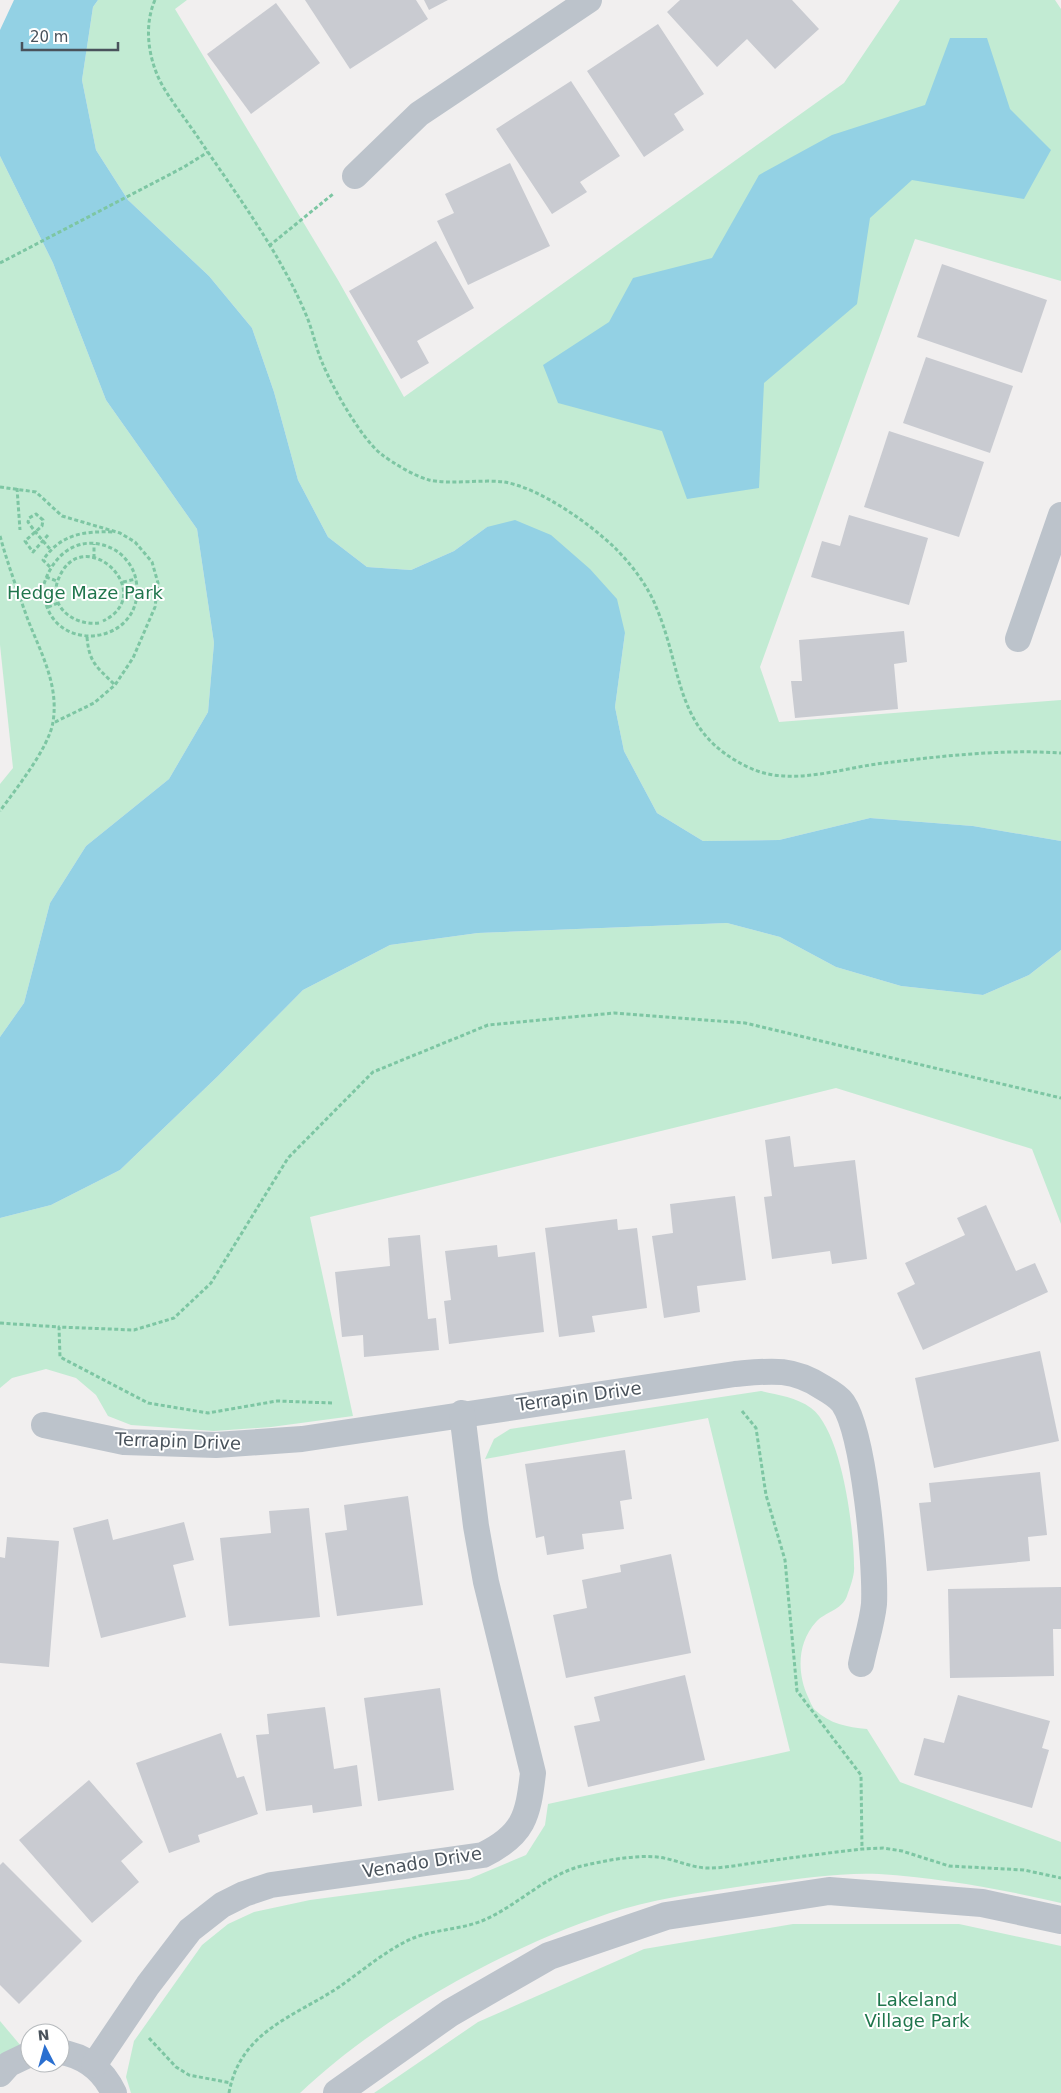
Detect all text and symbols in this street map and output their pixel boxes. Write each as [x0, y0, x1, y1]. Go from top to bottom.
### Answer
scale bar [22, 20, 119, 52]
text: 20 m [30, 28, 68, 46]
park label: Hedge Maze Park [7, 582, 164, 603]
street label: Terrapin Drive [514, 1377, 643, 1415]
street label: Terrapin Drive [114, 1428, 241, 1454]
street label: Venado Drive [361, 1842, 483, 1882]
park label: Lakeland Village Park [864, 1989, 970, 2031]
north arrow [20, 2023, 70, 2073]
text: N [37, 2027, 50, 2044]

